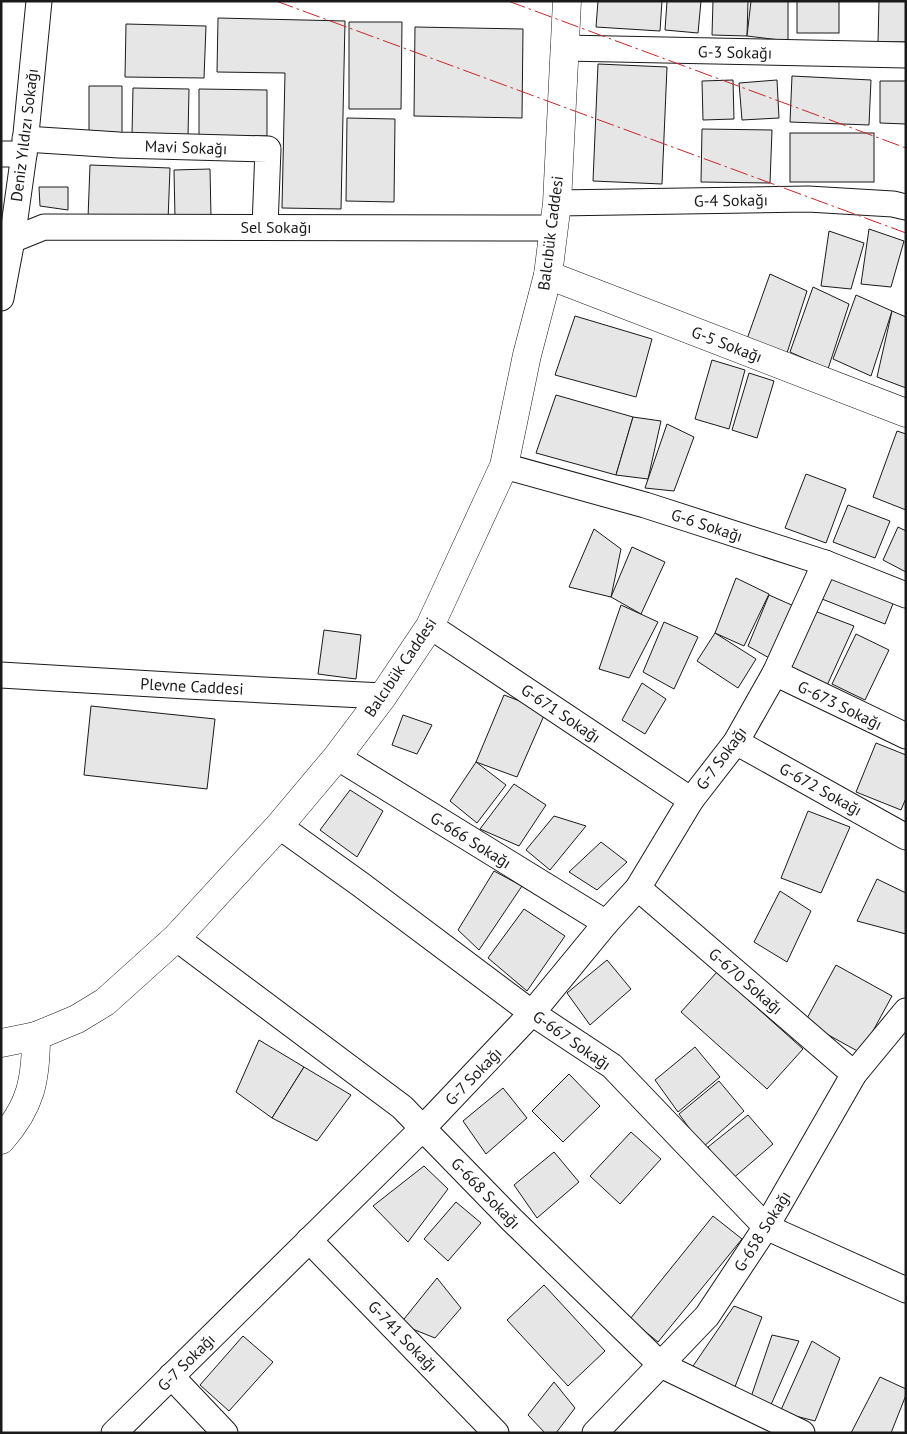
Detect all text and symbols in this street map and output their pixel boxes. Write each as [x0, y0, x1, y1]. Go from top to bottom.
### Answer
street label: G-3 Sokağı [698, 41, 772, 63]
street label: Deniz Yıldızı Sokağı [6, 67, 42, 203]
street label: Mavi Sokağı [144, 136, 228, 158]
street label: Balcıbük Caddesi [533, 175, 567, 291]
street label: G-4 Sokağı [694, 189, 768, 211]
street label: Sel Sokağı [240, 217, 312, 237]
street label: G-5 Sokağı [689, 321, 765, 367]
street label: G-6 Sokağı [669, 504, 745, 546]
street label: Balcıbük Caddesi [359, 614, 441, 720]
street label: Plevne Caddesi [140, 673, 244, 699]
street label: G-673 Sokağı [794, 676, 886, 734]
street label: G-671 Sokağı [517, 679, 605, 747]
street label: G-7 Sokağı [691, 722, 751, 794]
street label: G-672 Sokağı [776, 758, 866, 820]
street label: G-666 Sokağı [427, 807, 515, 873]
street label: G-670 Sokağı [705, 943, 787, 1019]
street label: G-667 Sokağı [529, 1006, 615, 1074]
street label: G-7 Sokağı [440, 1043, 506, 1109]
street label: G-668 Sokağı [447, 1153, 525, 1233]
street label: G-658 Sokağı [729, 1187, 795, 1275]
street label: G-741 Sokağı [364, 1296, 442, 1376]
street label: G-7 Sokağı [153, 1329, 219, 1395]

